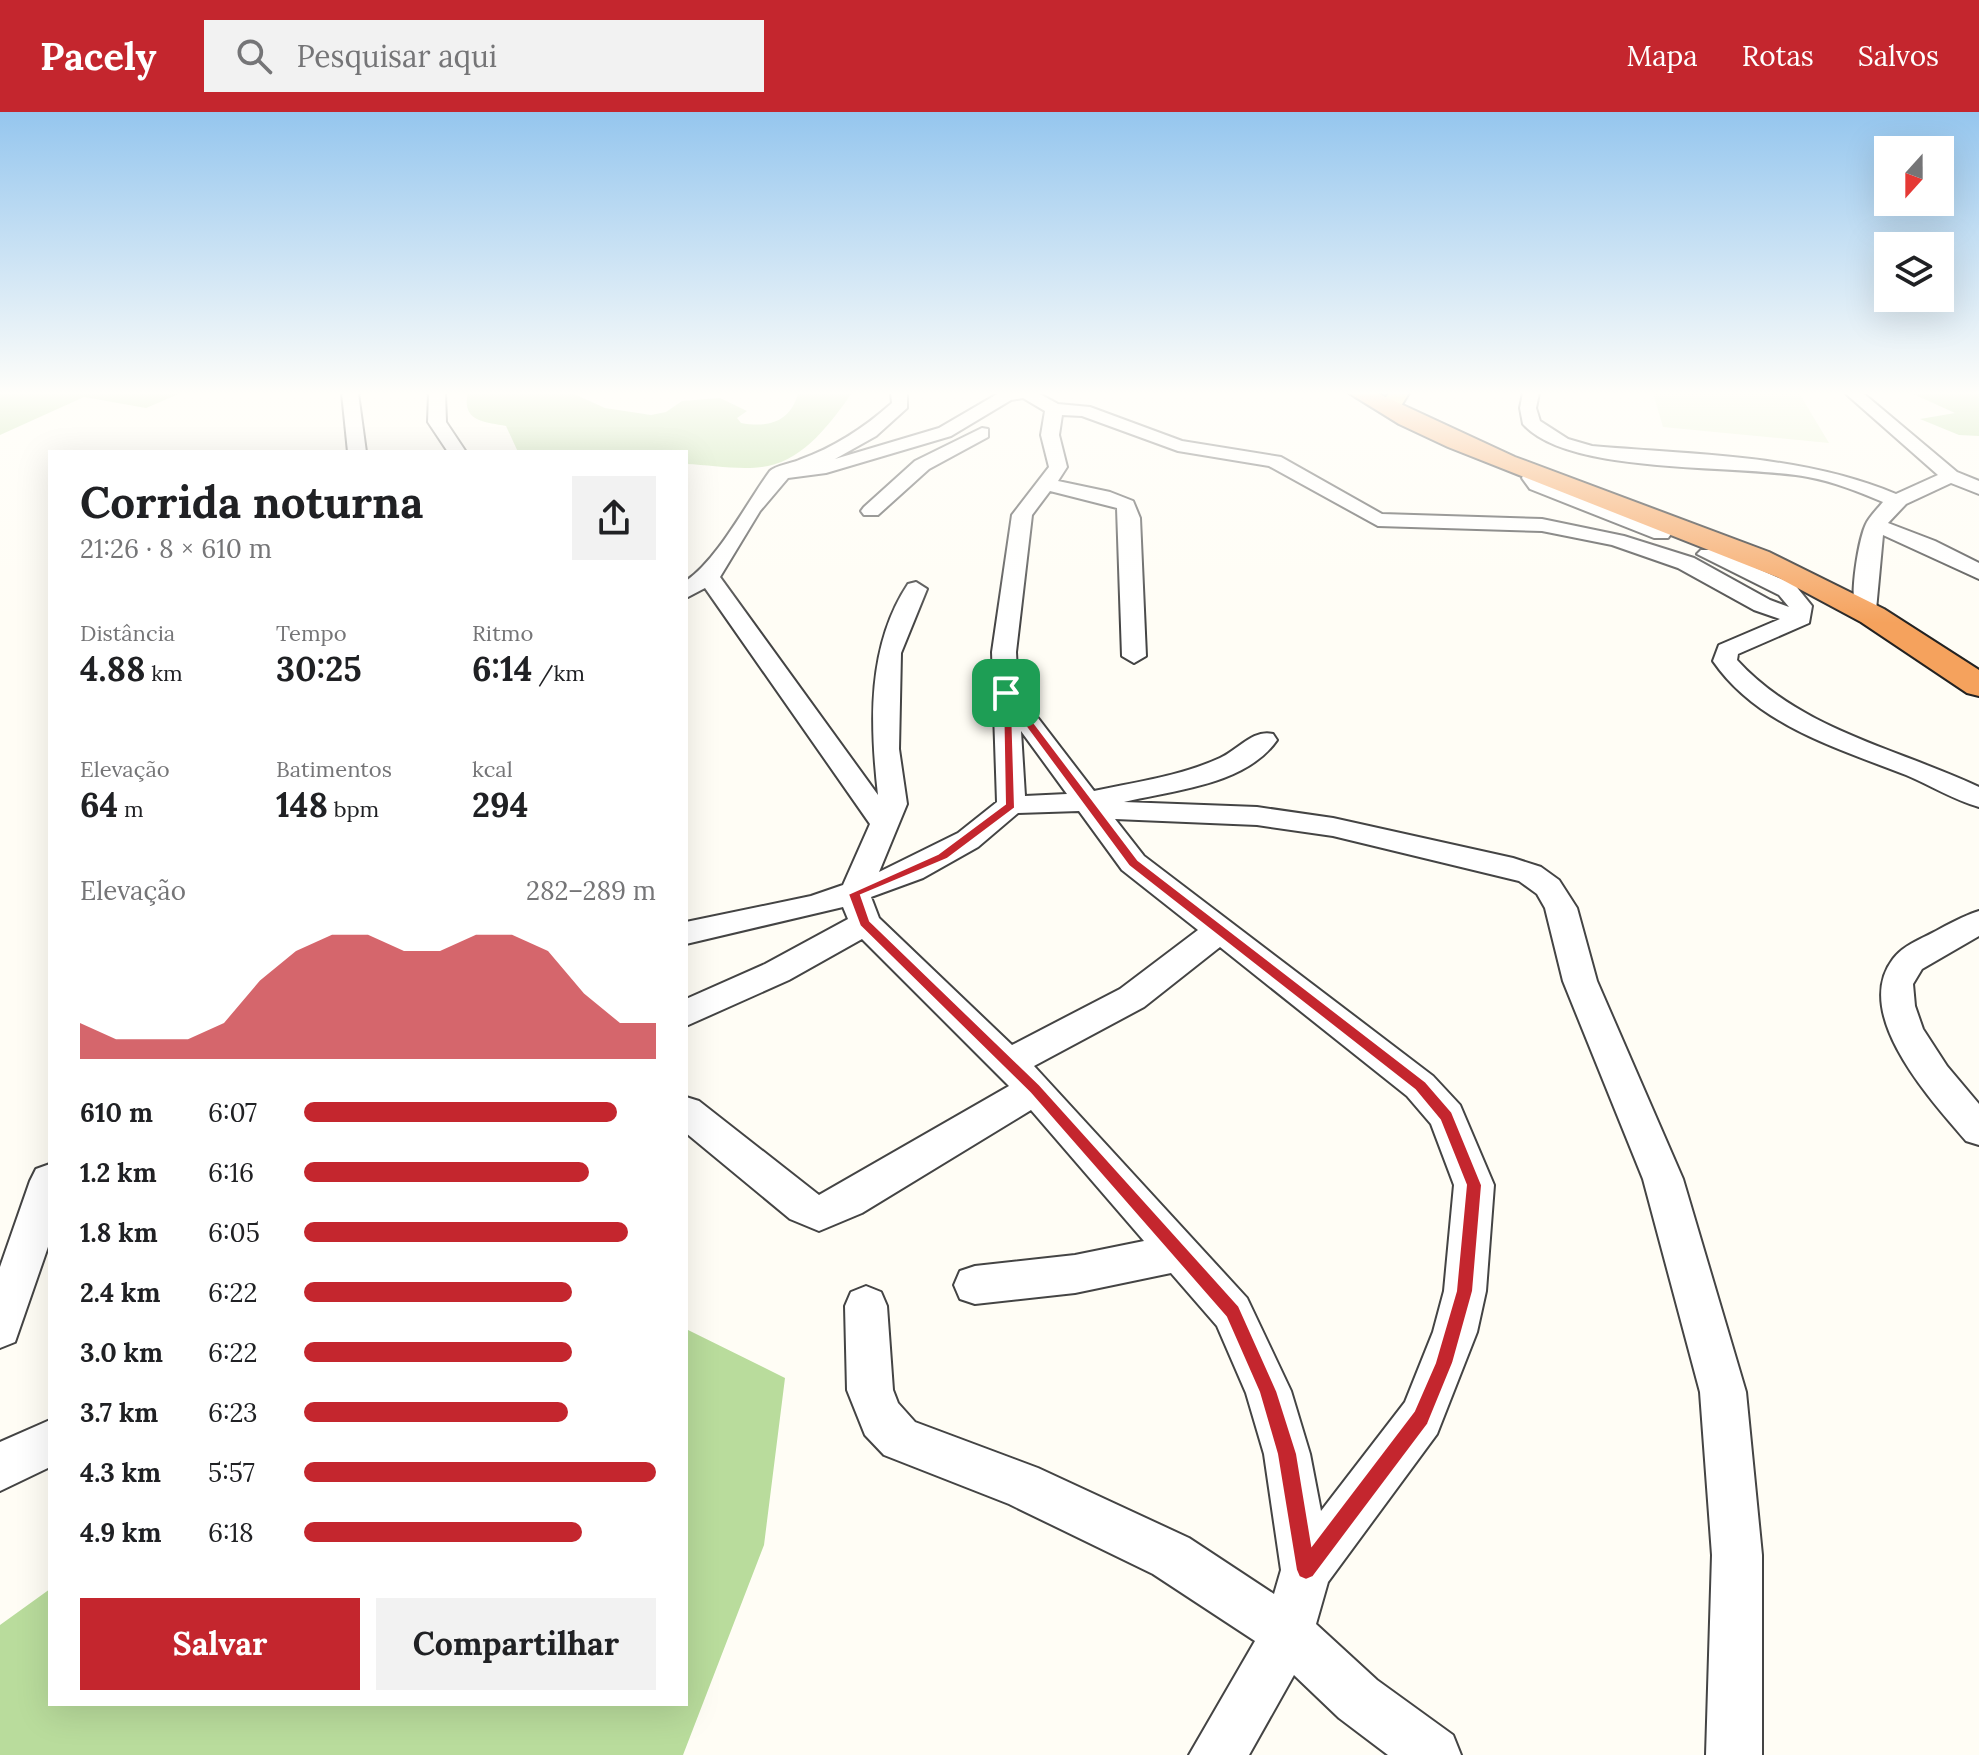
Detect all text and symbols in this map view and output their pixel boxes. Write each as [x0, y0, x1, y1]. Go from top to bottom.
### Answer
search box [204, 20, 764, 92]
text: Pacely [40, 32, 156, 80]
icon: search [232, 34, 276, 78]
text: Pesquisar aqui [296, 37, 497, 75]
text: Mapa [1626, 38, 1698, 74]
text: Rotas [1742, 38, 1814, 74]
text: Salvos [1858, 38, 1939, 74]
north arrow [1874, 136, 1954, 216]
map controls [1874, 136, 1954, 312]
button: layers [1874, 232, 1954, 312]
text: Corrida noturna [80, 474, 423, 530]
button: share [572, 476, 656, 560]
text: 21:26 · 8 × 610 m [80, 532, 272, 565]
text: Distância [80, 619, 175, 647]
text: Tempo [276, 619, 347, 647]
text: Ritmo [472, 619, 533, 647]
text: 4.88 [80, 647, 145, 690]
text: 30:25 [276, 647, 362, 690]
text: 6:14 [472, 647, 532, 690]
text: km [145, 659, 183, 687]
text: /km [532, 659, 585, 687]
pin [972, 659, 1040, 727]
icon: arrive [984, 671, 1028, 715]
text: Elevação [80, 755, 170, 783]
text: Batimentos [276, 755, 392, 783]
text: kcal [472, 755, 513, 783]
text: 64 [80, 783, 118, 826]
text: 148 [276, 783, 328, 826]
text: 294 [472, 783, 528, 826]
text: m [118, 795, 144, 823]
text: bpm [328, 795, 379, 823]
text: Elevação [80, 874, 186, 907]
text: 282–289 m [526, 874, 656, 907]
text: 610 m [80, 1096, 153, 1129]
text: 6:07 [208, 1096, 257, 1129]
text: 1.2 km [80, 1156, 157, 1189]
text: 6:16 [208, 1156, 254, 1189]
text: 1.8 km [80, 1216, 158, 1249]
text: 6:05 [208, 1216, 260, 1249]
text: 2.4 km [80, 1276, 160, 1309]
text: 6:22 [208, 1276, 257, 1309]
text: 3.0 km [80, 1336, 163, 1369]
text: 6:22 [208, 1336, 257, 1369]
text: 3.7 km [80, 1396, 158, 1429]
text: 6:23 [208, 1396, 258, 1429]
text: 4.3 km [80, 1456, 161, 1489]
text: 5:57 [208, 1456, 255, 1489]
text: 4.9 km [80, 1516, 161, 1549]
text: 6:18 [208, 1516, 254, 1549]
button: Salvar [80, 1598, 360, 1690]
button: Compartilhar [376, 1598, 656, 1690]

